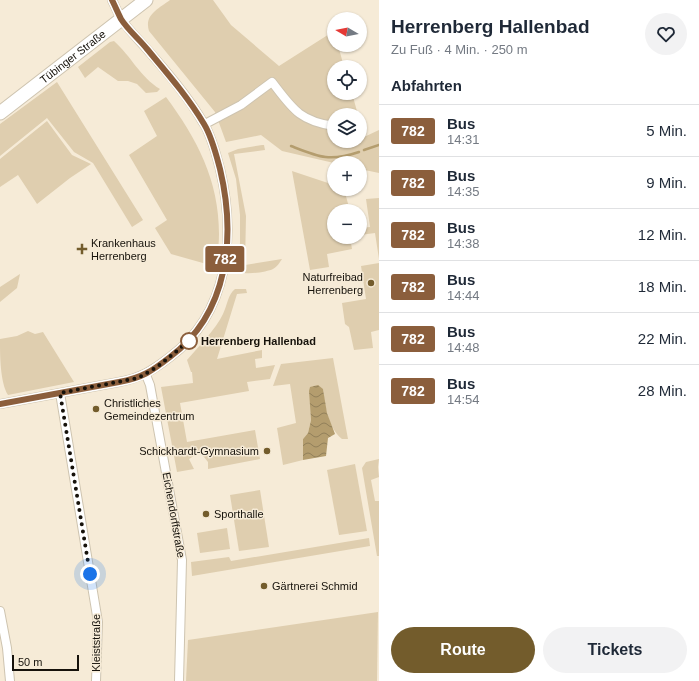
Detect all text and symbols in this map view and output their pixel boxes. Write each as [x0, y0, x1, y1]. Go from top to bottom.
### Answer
north arrow [327, 12, 367, 52]
map controls [327, 12, 367, 244]
button: heart [645, 13, 687, 55]
text: Herrenberg Hallenbad [391, 16, 590, 37]
street label: Tübinger Straße [38, 28, 108, 86]
text: Zu Fuß · 4 Min. · 250 m [391, 42, 528, 57]
button: locate [327, 60, 367, 100]
text: Abfahrten [391, 77, 462, 94]
button: layers [327, 108, 367, 148]
text: Bus [447, 115, 475, 132]
text: 5 Min. [646, 122, 687, 139]
text: 782 [401, 123, 425, 139]
text: 14:31 [447, 132, 480, 147]
button: + [327, 156, 367, 196]
text: Bus [447, 167, 475, 184]
text: 9 Min. [646, 174, 687, 191]
text: 782 [401, 175, 425, 191]
text: 14:35 [447, 184, 480, 199]
button: − [327, 204, 367, 244]
text: Bus [447, 219, 475, 236]
text: 12 Min. [638, 226, 687, 243]
text: 782 [401, 227, 425, 243]
text: 14:38 [447, 236, 480, 251]
place label: Krankenhaus Herrenberg [91, 237, 156, 262]
marker: Krankenhaus Herrenberg [76, 243, 88, 255]
line badge: 782 [202, 246, 248, 272]
text: 782 [213, 251, 237, 267]
place label: Naturfreibad Herrenberg [302, 271, 363, 296]
text: Bus [447, 271, 475, 288]
marker: Naturfreibad Herrenberg [366, 278, 376, 288]
text: 18 Min. [638, 278, 687, 295]
text: 782 [401, 279, 425, 295]
text: 14:44 [447, 288, 480, 303]
text: Bus [447, 323, 475, 340]
text: 22 Min. [638, 330, 687, 347]
text: 782 [401, 331, 425, 347]
marker: Herrenberg Hallenbad [180, 332, 198, 350]
place label: Herrenberg Hallenbad [201, 335, 316, 347]
text: 14:48 [447, 340, 480, 355]
text: Bus [447, 375, 475, 392]
text: 28 Min. [638, 382, 687, 399]
text: 782 [401, 383, 425, 399]
text: 14:54 [447, 392, 480, 407]
place label: Christliches Gemeindezentrum [104, 397, 195, 422]
marker: Christliches Gemeindezentrum [91, 404, 101, 414]
place label: Schickhardt-Gymnasium [139, 445, 259, 457]
marker: Schickhardt-Gymnasium [262, 446, 272, 456]
street label: Eichendorffstraße [161, 471, 187, 559]
place label: Sporthalle [214, 508, 264, 520]
marker: Sporthalle [201, 509, 211, 519]
your location [80, 564, 100, 584]
place label: Gärtnerei Schmid [272, 580, 358, 592]
marker: Gärtnerei Schmid [259, 581, 269, 591]
street label: Kleiststraße [90, 614, 102, 672]
button: Route [391, 627, 535, 673]
button: Tickets [543, 627, 687, 673]
scale bar [12, 653, 79, 672]
text: 50 m [18, 656, 42, 668]

